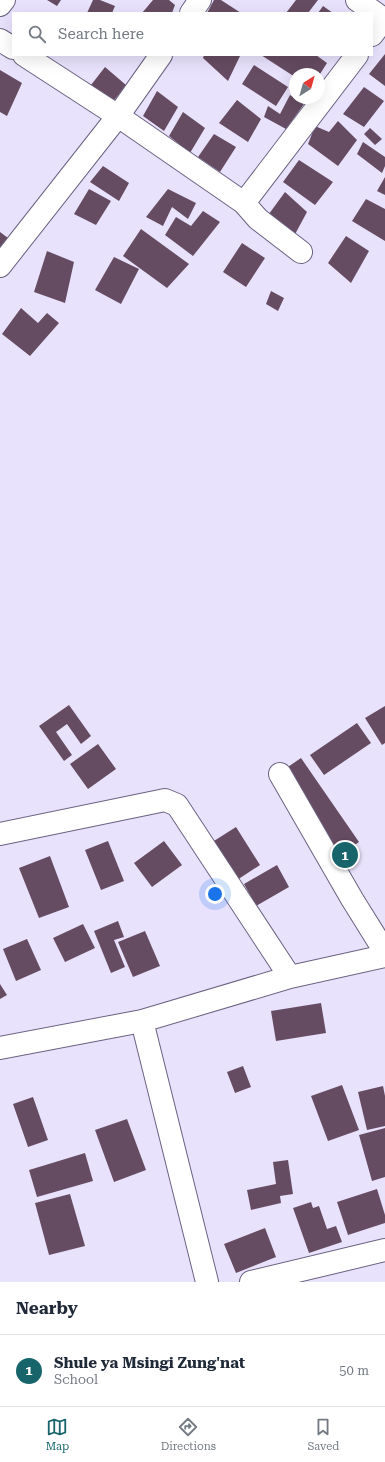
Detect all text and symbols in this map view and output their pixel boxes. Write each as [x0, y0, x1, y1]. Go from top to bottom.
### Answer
search box [12, 12, 373, 56]
icon: search [26, 23, 48, 45]
text: Search here [58, 25, 144, 43]
north arrow [289, 68, 325, 104]
pin: 1 [332, 840, 358, 870]
your location [205, 884, 225, 904]
text: Nearby [16, 1298, 78, 1318]
text: Shule ya Msingi Zung'nat [54, 1354, 245, 1372]
text: 1 [25, 1363, 33, 1378]
text: 50 m [339, 1363, 369, 1378]
text: School [54, 1372, 98, 1387]
tab: Map [46, 1416, 69, 1453]
tab: Directions [161, 1416, 216, 1453]
tab: Saved [307, 1416, 339, 1453]

